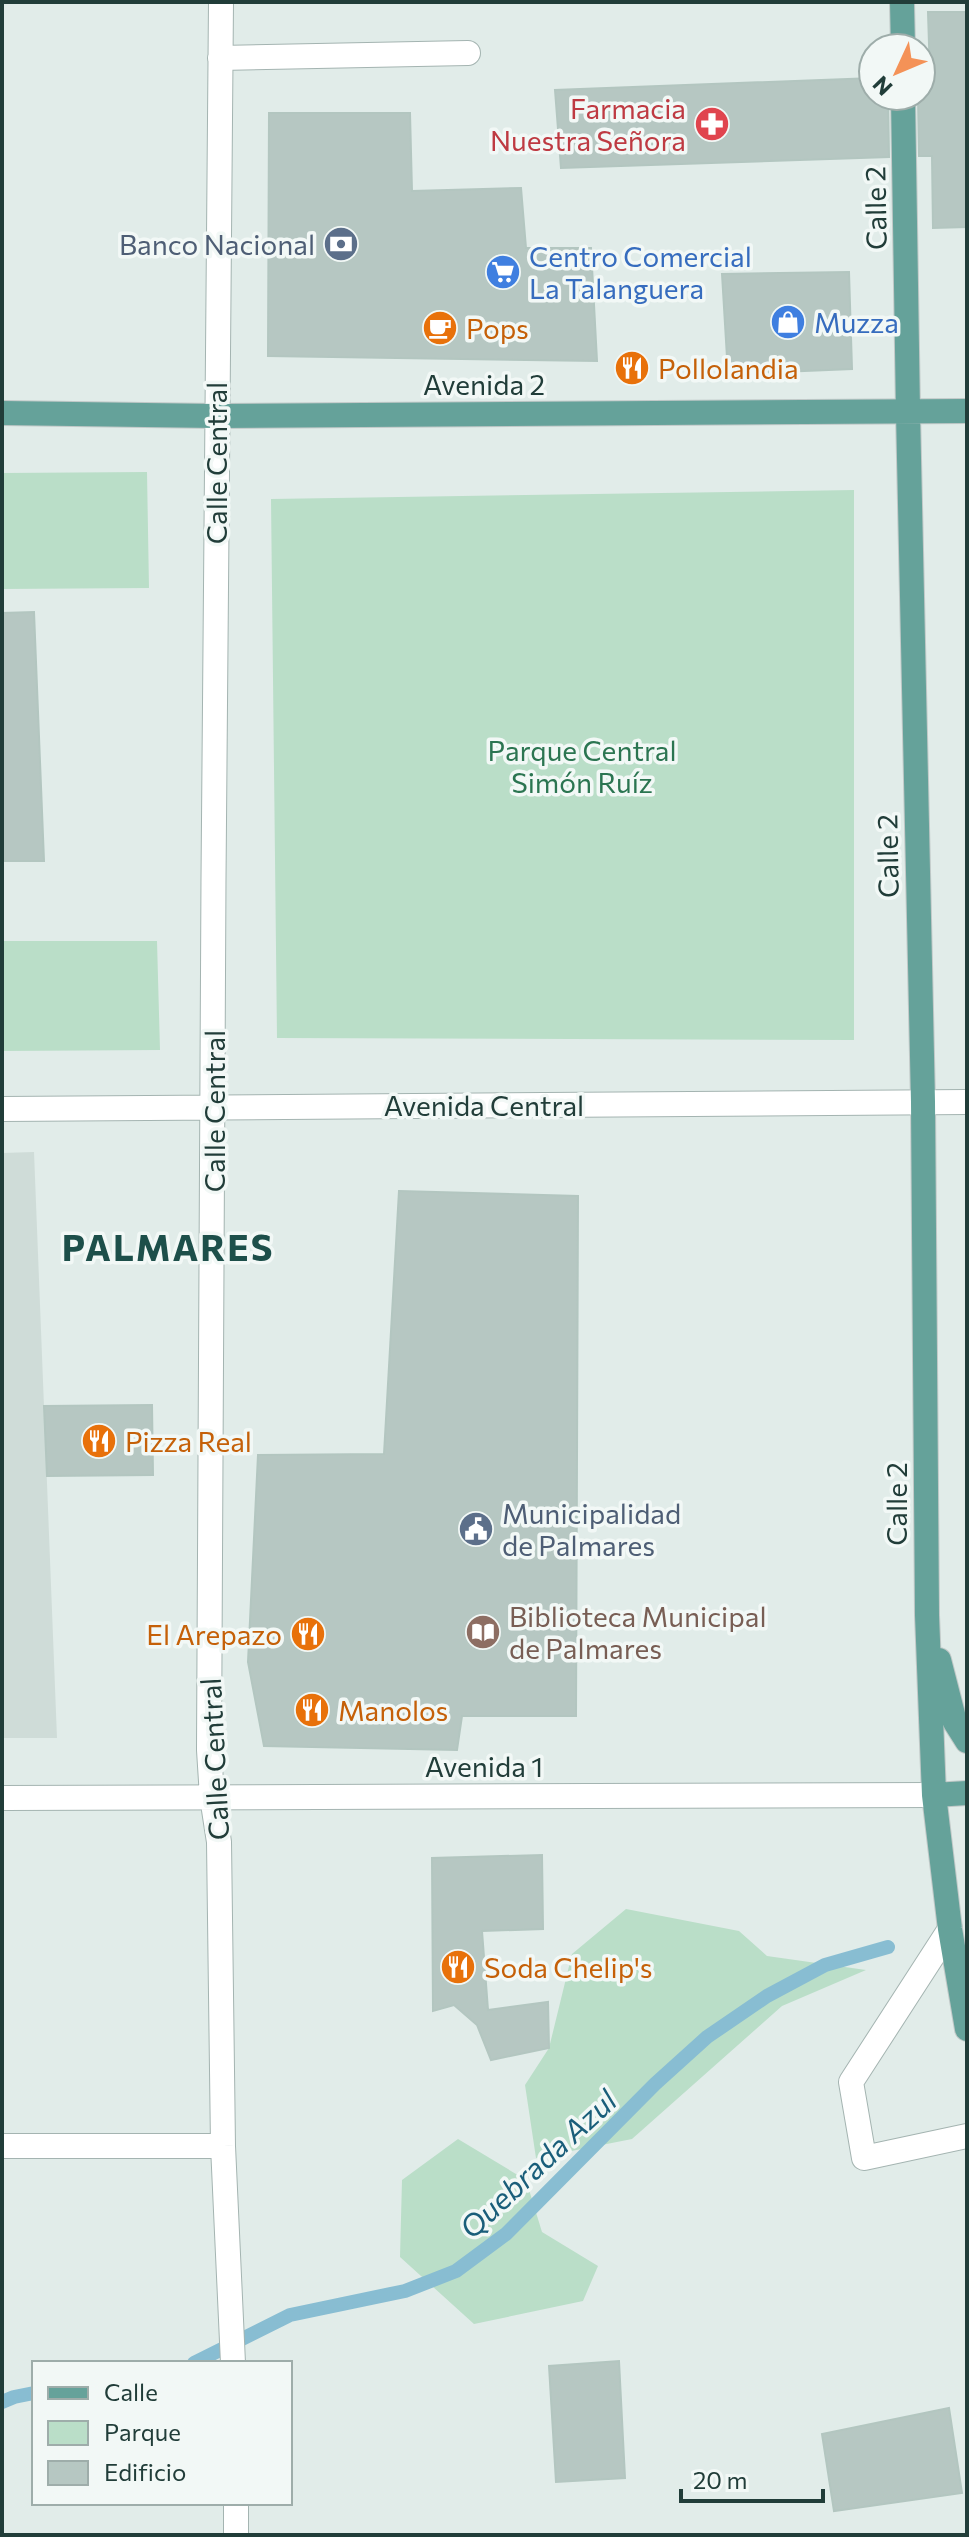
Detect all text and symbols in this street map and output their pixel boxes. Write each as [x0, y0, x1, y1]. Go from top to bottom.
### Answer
north arrow [857, 32, 937, 112]
text: N [867, 71, 898, 102]
place label: Farmacia Nuestra Señora [490, 91, 686, 157]
pharmacy icon: Farmacia Nuestra Señora [693, 105, 731, 143]
street label: Calle 2 [857, 166, 893, 250]
bank icon: Banco Nacional [322, 225, 360, 263]
place label: Banco Nacional [119, 227, 315, 261]
place label: Centro Comercial La Talanguera [529, 239, 752, 305]
supermarket icon: Centro Comercial La Talanguera [484, 253, 522, 291]
shop icon: Muzza [769, 303, 807, 341]
place label: Muzza [814, 305, 899, 339]
cafe icon: Pops [421, 309, 459, 347]
place label: Pops [466, 311, 529, 345]
restaurant icon: Pollolandia [613, 349, 651, 387]
place label: Pollolandia [658, 351, 799, 385]
street label: Avenida 2 [423, 367, 545, 401]
street label: Calle Central [199, 382, 233, 544]
park label: Parque Central Simón Ruíz [487, 733, 677, 799]
street label: Calle 2 [869, 814, 905, 898]
street label: Calle Central [197, 1030, 231, 1192]
street label: Avenida Central [384, 1088, 584, 1122]
district label: PALMARES [62, 1224, 274, 1268]
restaurant icon: Pizza Real [80, 1422, 118, 1460]
place label: Pizza Real [125, 1424, 252, 1458]
street label: Calle 2 [879, 1462, 913, 1546]
place label: Municipalidad de Palmares [502, 1496, 681, 1562]
public building icon: Municipalidad de Palmares [457, 1510, 495, 1548]
place label: Biblioteca Municipal de Palmares [509, 1599, 767, 1665]
library icon: Biblioteca Municipal de Palmares [464, 1613, 502, 1651]
restaurant icon: El Arepazo [289, 1615, 327, 1653]
place label: El Arepazo [146, 1617, 282, 1651]
street label: Calle Central [193, 1677, 235, 1841]
restaurant icon: Manolos [293, 1691, 331, 1729]
place label: Manolos [338, 1693, 448, 1727]
street label: Avenida 1 [425, 1749, 543, 1783]
restaurant icon: Soda Chelip's [439, 1948, 477, 1986]
place label: Soda Chelip's [484, 1950, 653, 1984]
water label: Quebrada Azul [451, 2080, 624, 2245]
legend [32, 2361, 292, 2505]
text: Calle [104, 2377, 158, 2406]
text: Parque [104, 2417, 181, 2446]
scale bar [681, 2453, 823, 2503]
text: Edificio [104, 2457, 186, 2486]
text: 20 m [693, 2465, 747, 2494]

